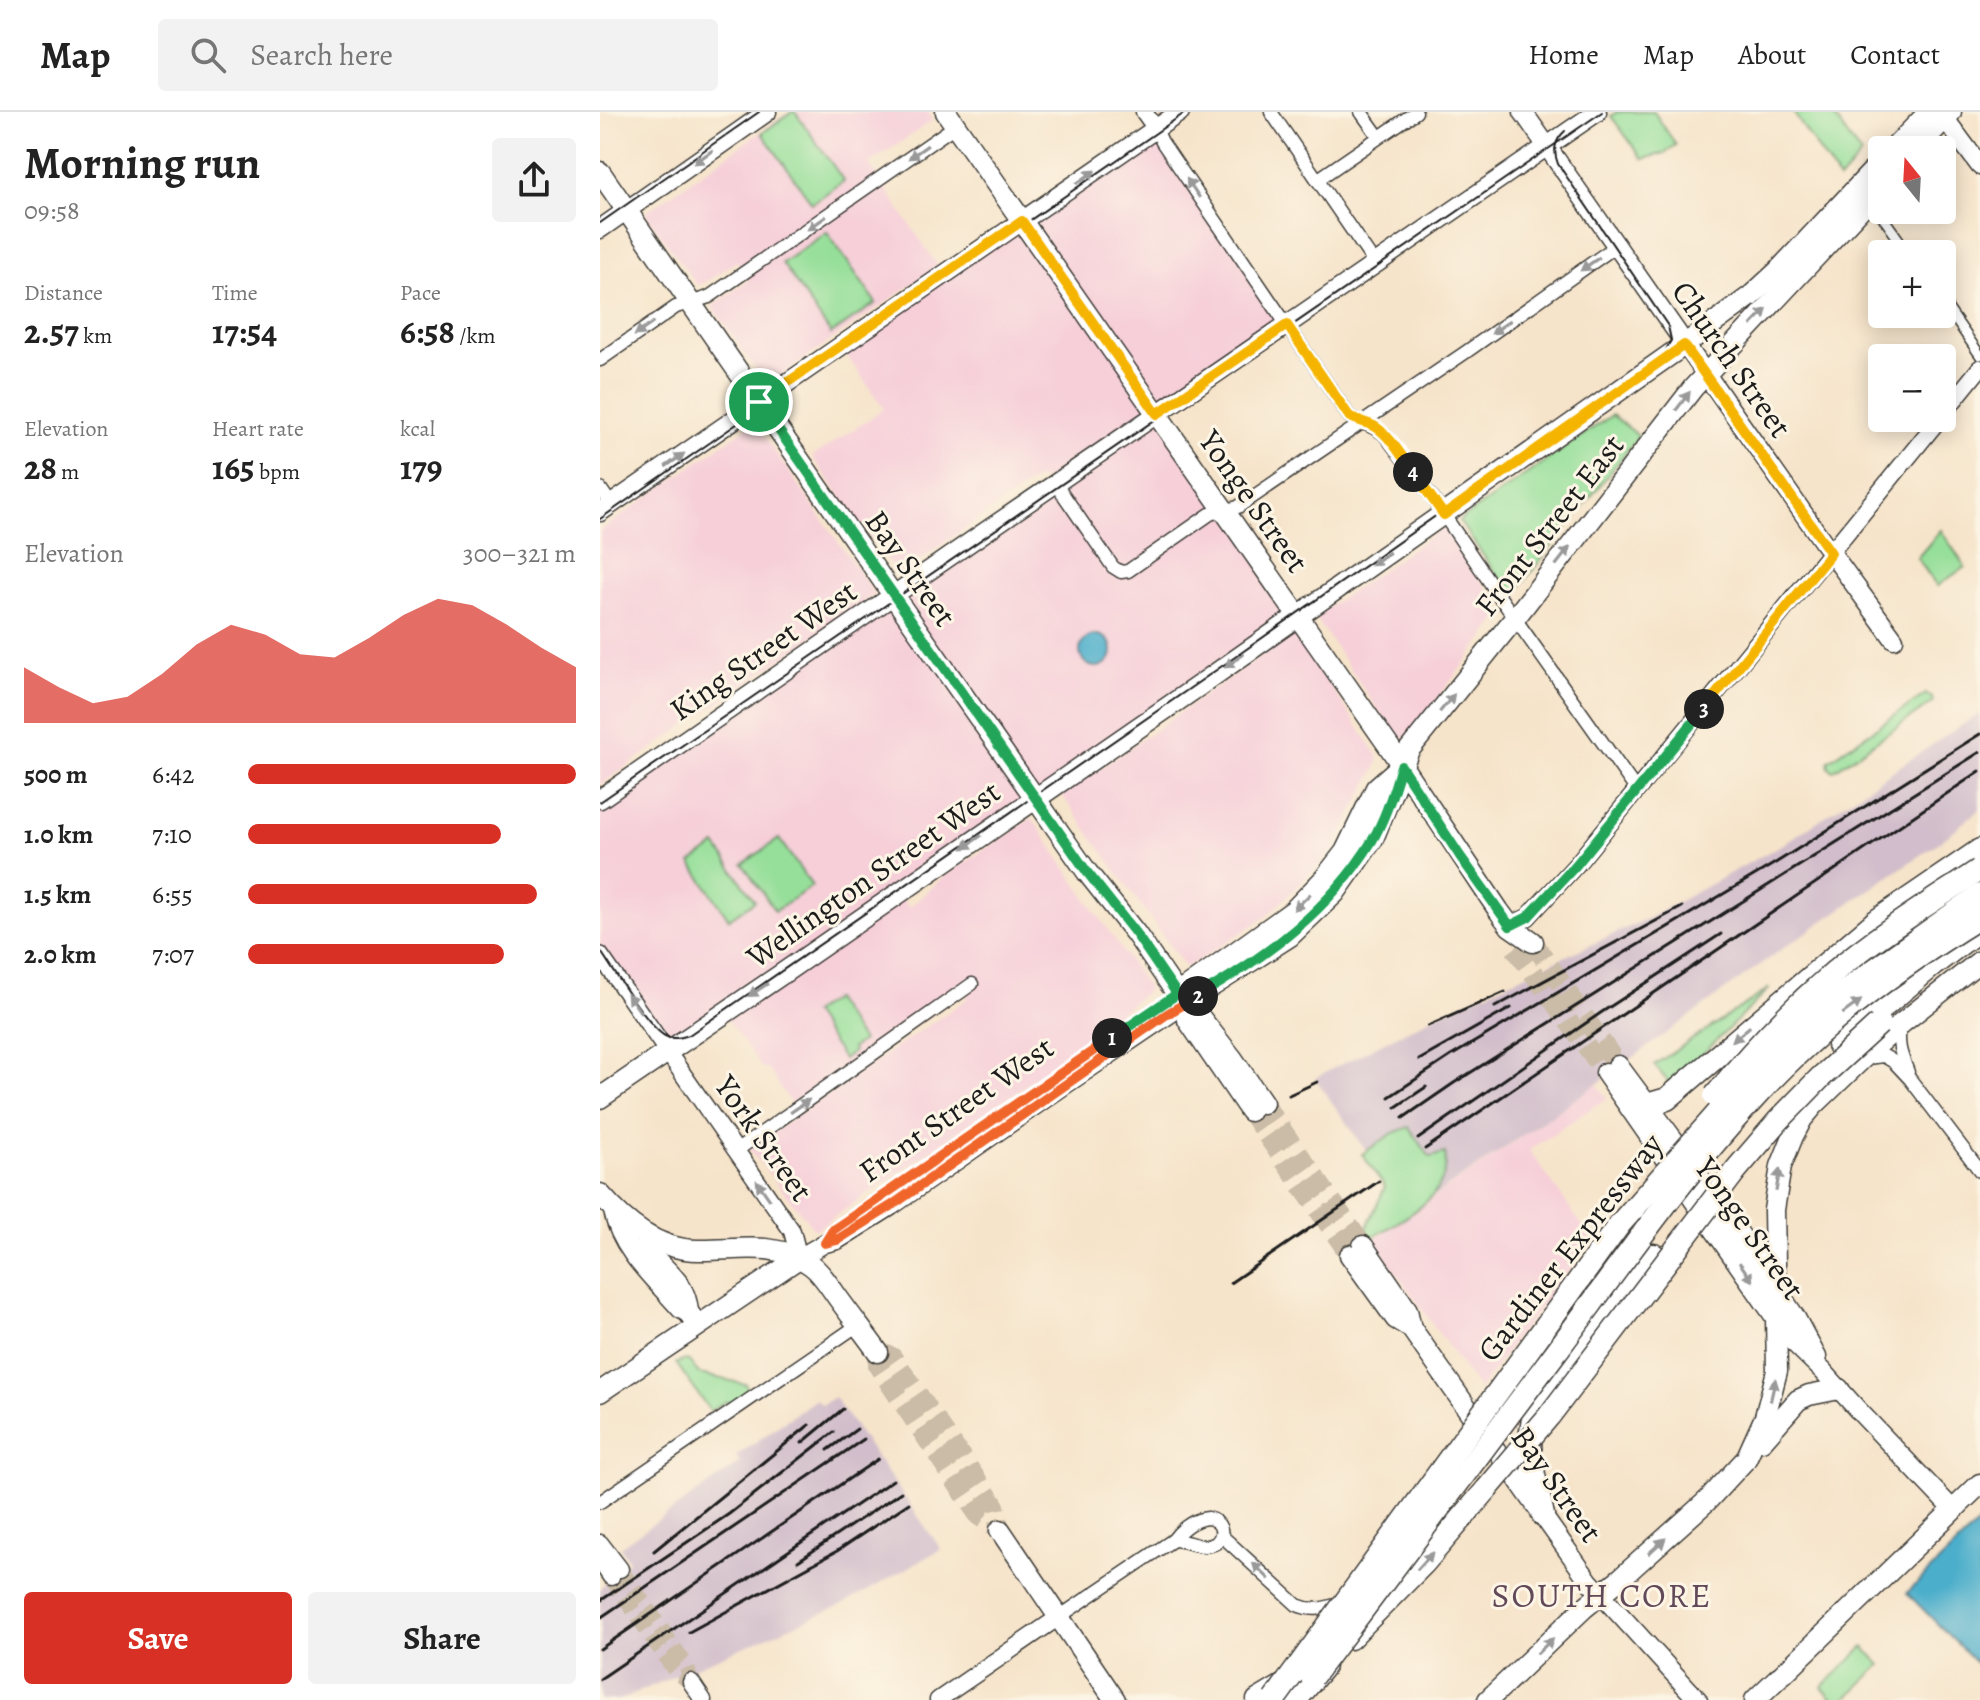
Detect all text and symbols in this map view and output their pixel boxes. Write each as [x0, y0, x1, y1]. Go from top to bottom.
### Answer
search box [158, 19, 718, 91]
text: Map [40, 29, 110, 81]
icon: search [186, 33, 230, 77]
text: Search here [250, 35, 393, 75]
text: Home [1528, 36, 1599, 74]
text: Map [1643, 36, 1694, 74]
text: About [1738, 36, 1806, 74]
text: Contact [1850, 36, 1940, 74]
text: Morning run [24, 133, 260, 193]
north arrow [1868, 136, 1956, 224]
map controls [1868, 136, 1956, 432]
button: share [492, 138, 576, 222]
one-way arrow [907, 144, 928, 159]
one-way arrow [692, 149, 713, 164]
one-way arrow [1076, 170, 1097, 185]
one-way arrow [1186, 178, 1201, 199]
text: 09:58 [24, 193, 80, 228]
one-way arrow [806, 215, 827, 230]
button: + [1868, 240, 1956, 328]
one-way arrow [1580, 256, 1601, 271]
street label: Church Street [1662, 272, 1802, 446]
text: Distance [24, 278, 103, 308]
text: Time [212, 278, 258, 308]
text: Pace [400, 278, 441, 308]
one-way arrow [1749, 307, 1767, 326]
text: 2.57 [24, 308, 79, 355]
text: 17:54 [212, 308, 277, 355]
text: 6:58 [400, 308, 455, 355]
one-way arrow [1490, 319, 1512, 335]
text: km [79, 321, 112, 351]
text: /km [455, 321, 496, 351]
one-way arrow [634, 321, 655, 336]
button: − [1868, 344, 1956, 432]
pin [725, 368, 793, 436]
icon: arrive [737, 380, 781, 424]
one-way arrow [1675, 390, 1691, 412]
text: Elevation [24, 414, 108, 444]
text: Heart rate [212, 414, 304, 444]
text: kcal [400, 414, 435, 444]
street label: Yonge Street [1188, 420, 1319, 581]
street label: Front Street East [1464, 425, 1634, 625]
text: 28 [24, 444, 57, 491]
text: 165 [212, 444, 255, 491]
text: 179 [400, 444, 442, 491]
pin: 4 [1393, 452, 1433, 492]
one-way arrow [665, 453, 686, 468]
text: m [57, 457, 79, 487]
text: bpm [255, 457, 300, 487]
text: 4 [1408, 457, 1418, 487]
street label: Bay Street [855, 501, 967, 635]
text: Elevation [24, 536, 124, 571]
text: 300–321 m [463, 536, 576, 571]
one-way arrow [1554, 546, 1570, 567]
one-way arrow [1369, 551, 1390, 566]
street label: King Street West [661, 569, 865, 731]
one-way arrow [1223, 653, 1244, 668]
pin: 3 [1684, 689, 1724, 729]
one-way arrow [1438, 693, 1454, 713]
text: 3 [1699, 694, 1709, 724]
text: 500 m [24, 757, 88, 792]
text: 6:42 [152, 757, 194, 792]
street label: Wellington Street West [736, 770, 1009, 979]
text: 1.0 km [24, 817, 93, 852]
text: 7:10 [152, 817, 192, 852]
one-way arrow [961, 834, 982, 849]
text: 1.5 km [24, 877, 91, 912]
text: 6:55 [152, 877, 193, 912]
one-way arrow [1293, 892, 1312, 910]
text: 2.0 km [24, 937, 97, 972]
text: 7:07 [152, 937, 194, 972]
pin: 2 [1178, 976, 1218, 1016]
text: 2 [1193, 981, 1203, 1011]
one-way arrow [747, 982, 769, 997]
one-way arrow [627, 993, 642, 1014]
one-way arrow [1841, 1000, 1862, 1016]
pin: 1 [1092, 1018, 1132, 1058]
text: 1 [1108, 1023, 1116, 1053]
one-way arrow [1732, 1025, 1752, 1042]
street label: Front Street West [850, 1026, 1062, 1192]
street label: York Street [704, 1065, 824, 1210]
one-way arrow [789, 1099, 810, 1114]
street label: Gardiner Expressway [1467, 1123, 1673, 1370]
street label: Yonge Street [1684, 1147, 1815, 1308]
one-way arrow [1773, 1167, 1785, 1192]
one-way arrow [756, 1180, 771, 1201]
one-way arrow [1738, 1262, 1753, 1283]
one-way arrow [1767, 1377, 1780, 1402]
street label: Bay Street [1501, 1417, 1613, 1551]
one-way arrow [1647, 1538, 1666, 1556]
one-way arrow [1416, 1552, 1434, 1571]
one-way arrow [1252, 1562, 1271, 1581]
district label: SOUTH CORE [1492, 1572, 1712, 1619]
button: Save [24, 1592, 292, 1684]
button: Share [308, 1592, 576, 1684]
one-way arrow [1535, 1637, 1554, 1656]

